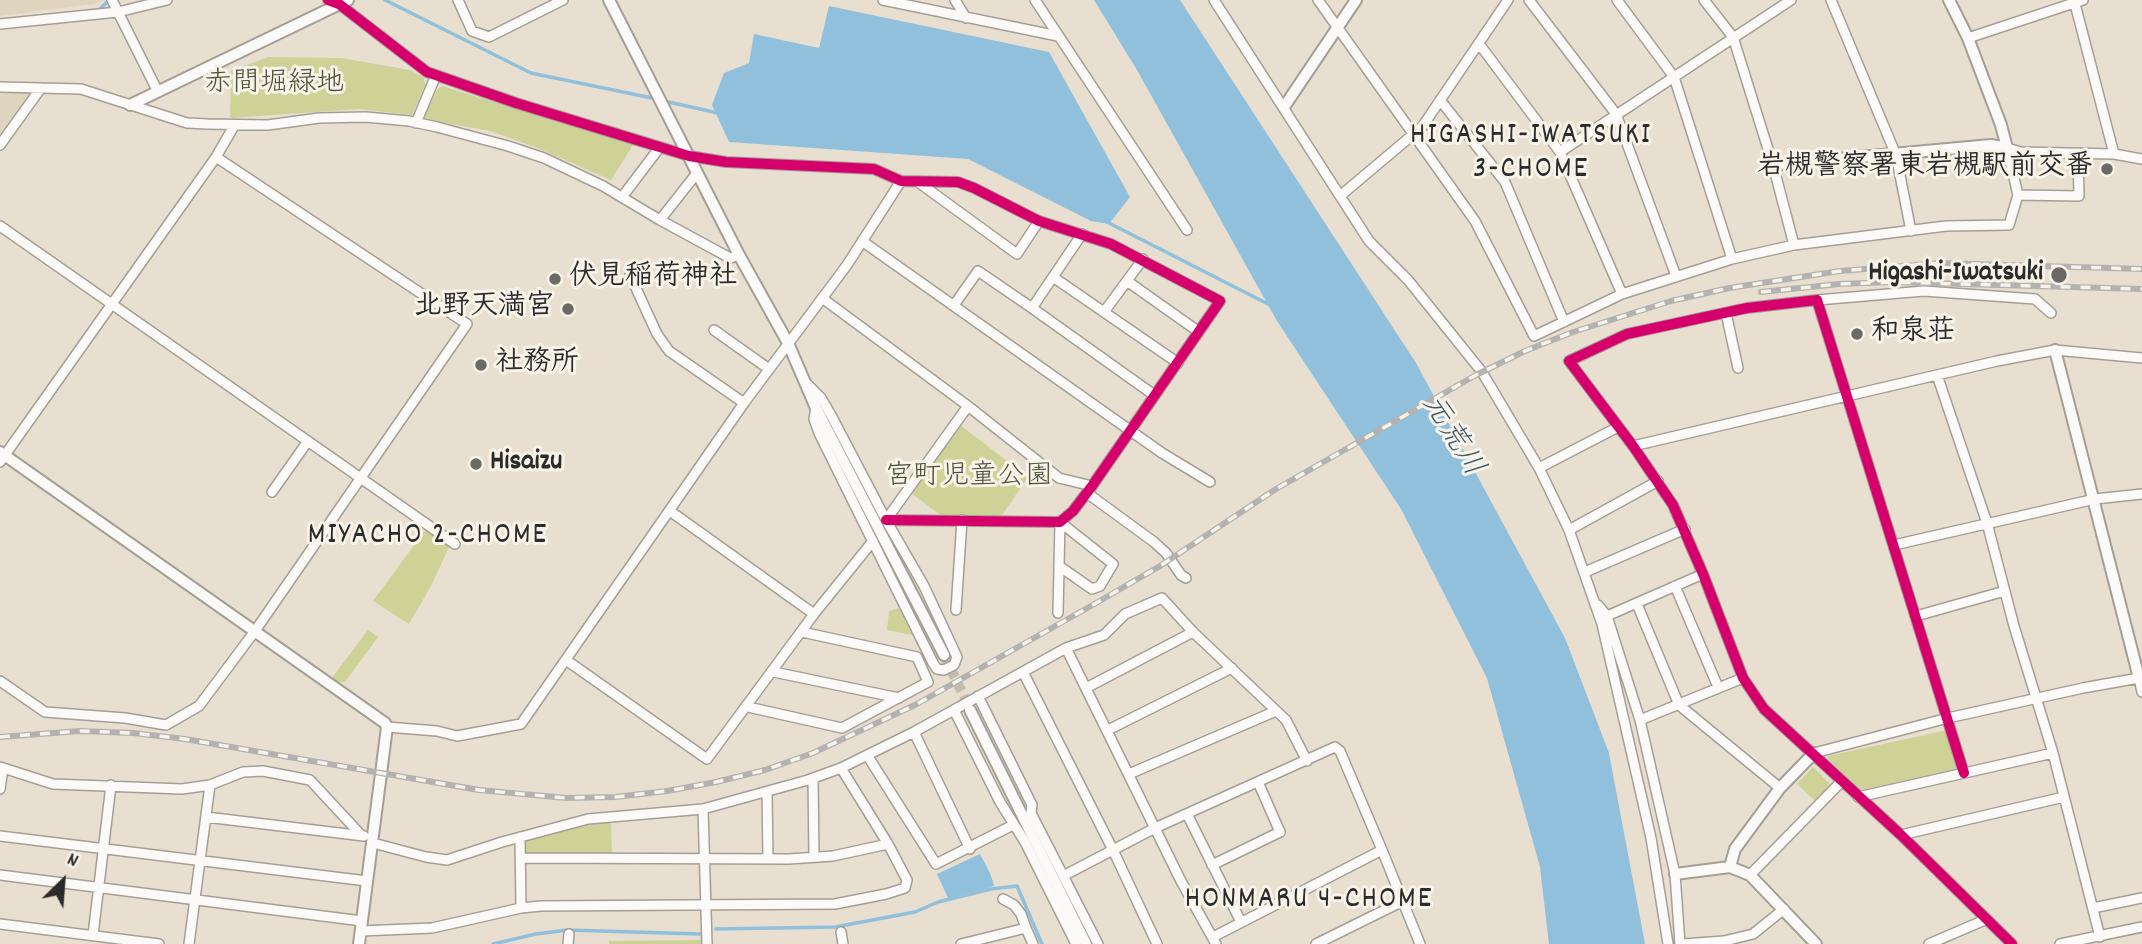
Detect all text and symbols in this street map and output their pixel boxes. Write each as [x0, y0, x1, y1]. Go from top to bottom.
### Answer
park label: 赤間堀緑地 [204, 69, 344, 103]
district label: HIGASHI-IWATSUKI 3-CHOME [1412, 120, 1650, 190]
place label: 岩槻警察署東岩槻駅前交番 [1757, 152, 2093, 186]
marker: 岩槻警察署東岩槻駅前交番 [2099, 161, 2115, 177]
place label: Higashi-Iwatsuki [1868, 258, 2043, 292]
place label: 伏見稲荷神社 [569, 262, 737, 296]
marker: Higashi-Iwatsuki [2049, 265, 2069, 285]
marker: 伏見稲荷神社 [547, 271, 563, 287]
place label: 北野天満宮 [414, 292, 554, 326]
marker: 北野天満宮 [560, 301, 576, 317]
place label: 和泉荘 [1871, 317, 1955, 351]
marker: 和泉荘 [1849, 326, 1865, 342]
place label: 社務所 [495, 348, 579, 382]
marker: 社務所 [473, 357, 489, 373]
water label: 元荒川 [1411, 389, 1489, 485]
place label: Hisaizu [490, 447, 562, 481]
marker: Hisaizu [468, 456, 484, 472]
park label: 宮町児童公園 [885, 462, 1053, 496]
district label: MIYACHO 2-CHOME [310, 520, 546, 556]
north arrow [28, 846, 98, 916]
text: N [62, 847, 82, 876]
district label: HONMARU 4-CHOME [1187, 884, 1431, 920]

